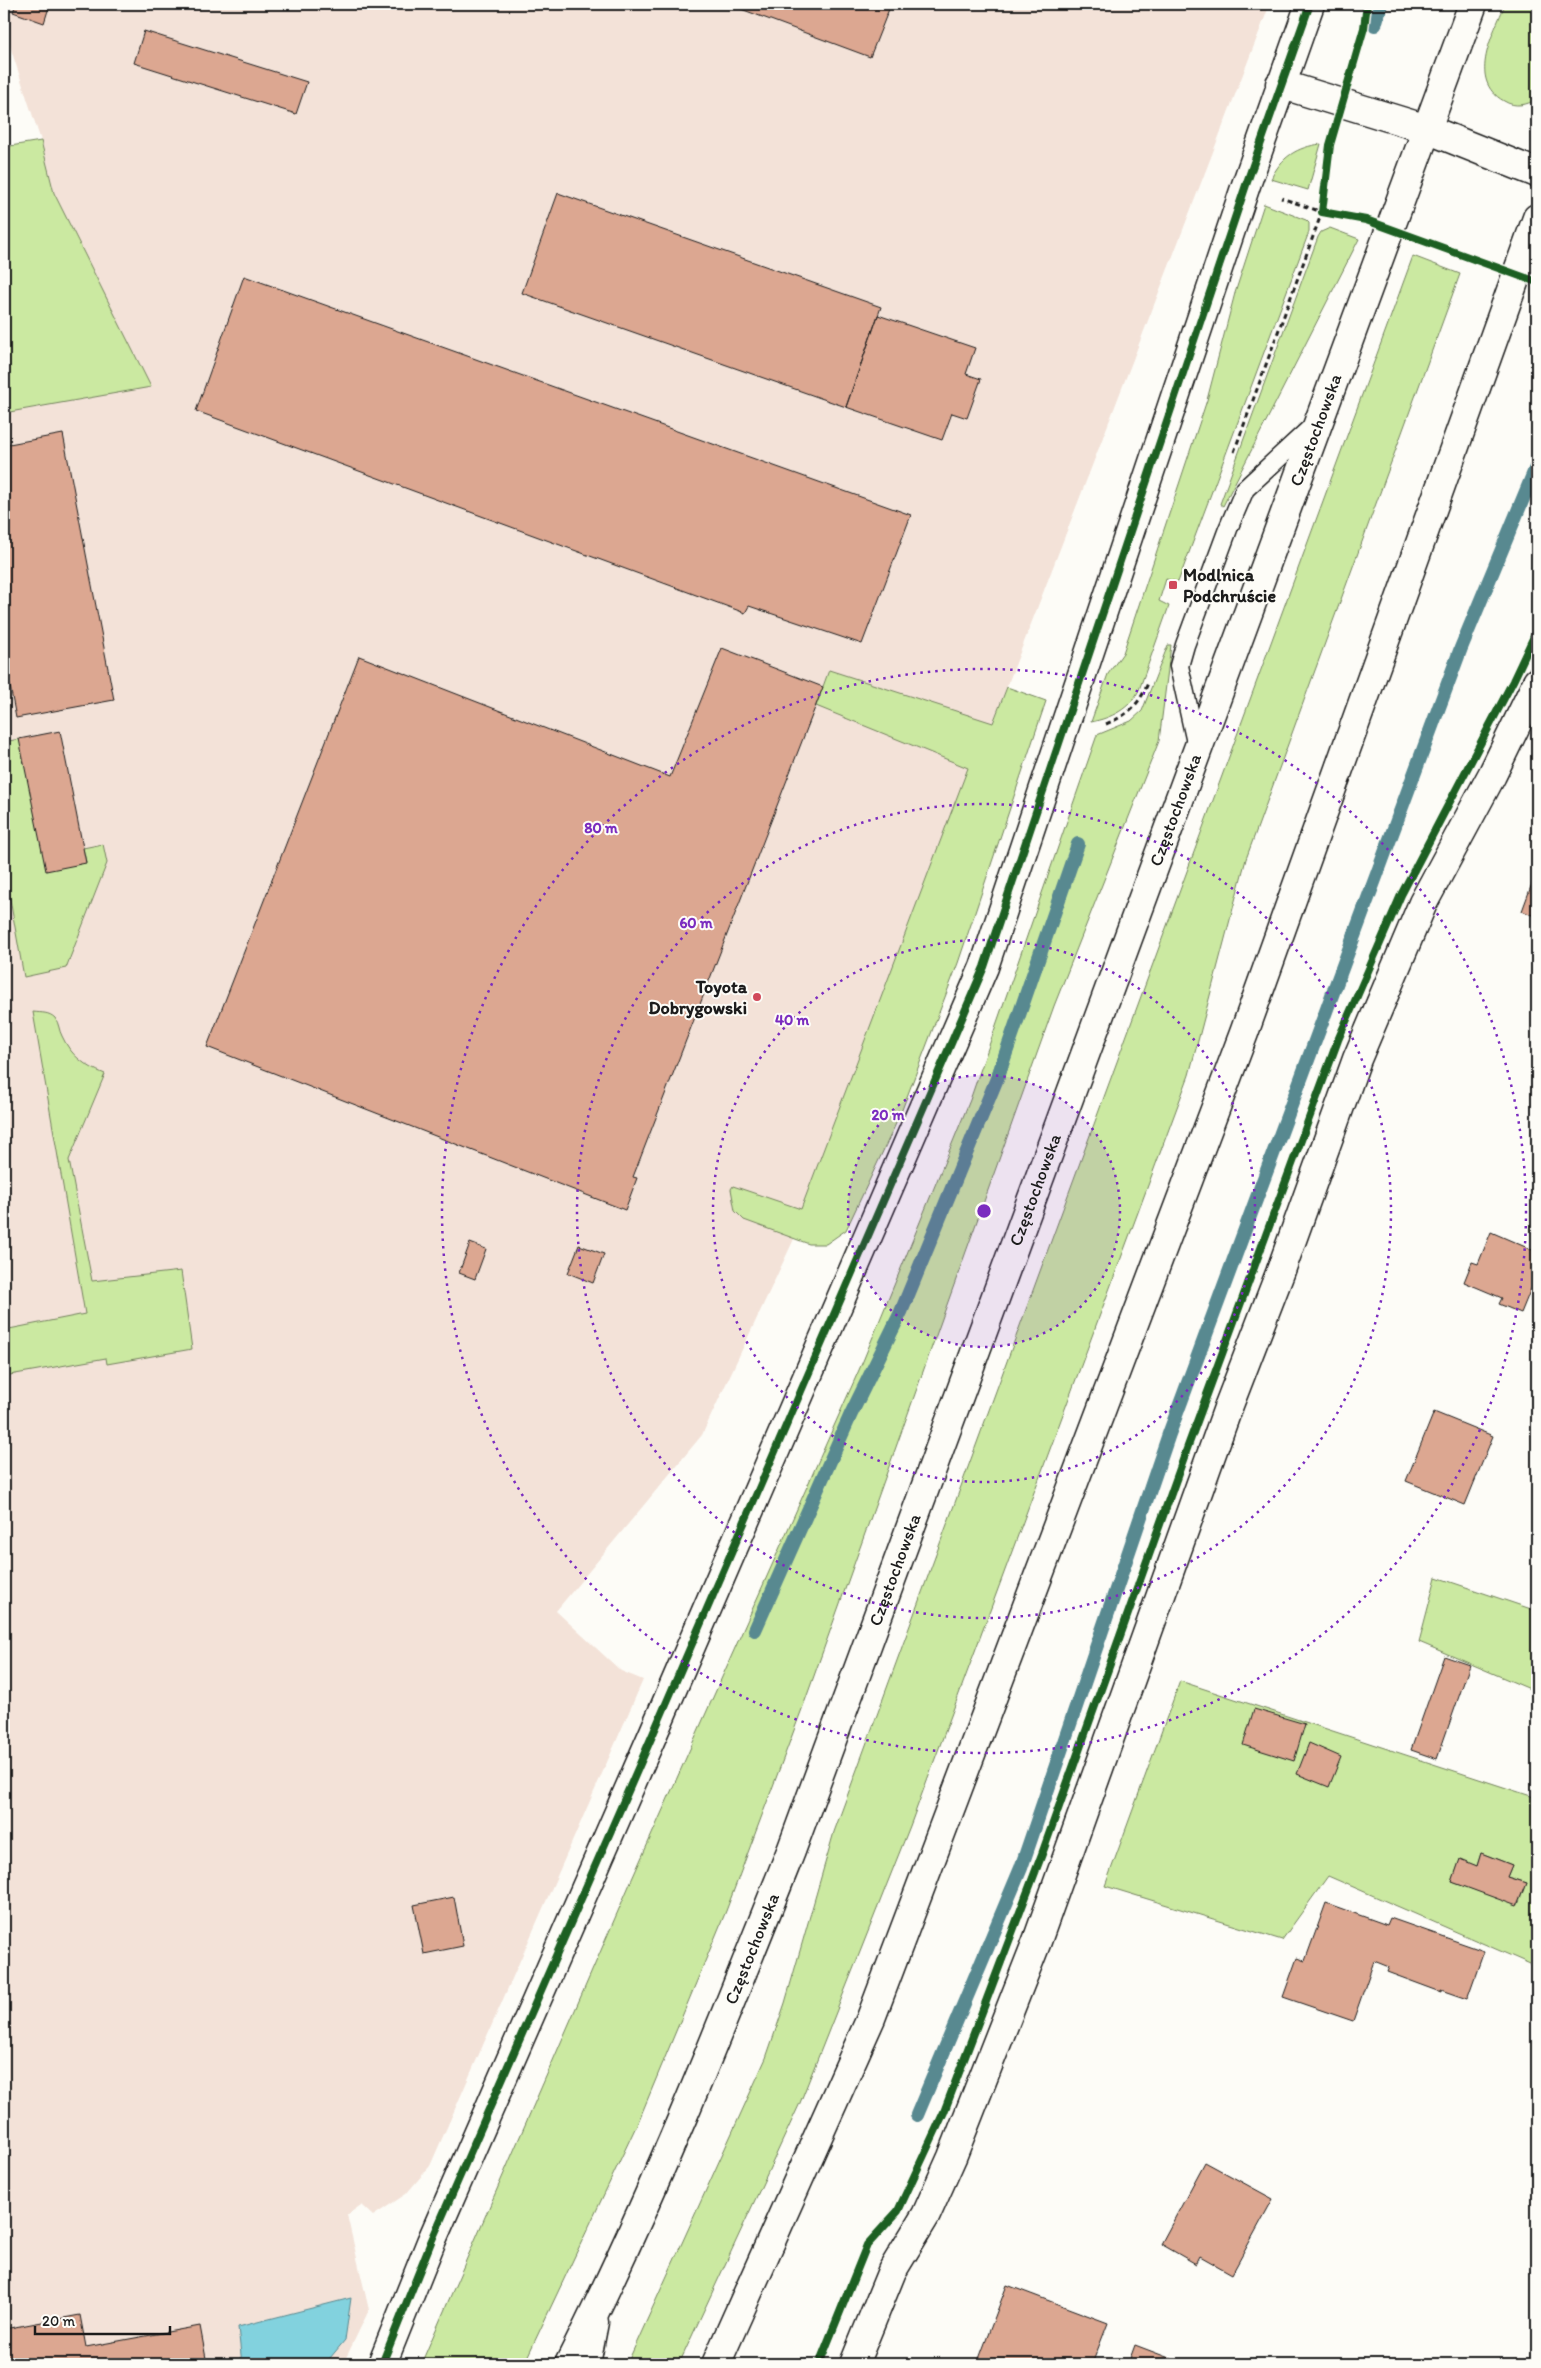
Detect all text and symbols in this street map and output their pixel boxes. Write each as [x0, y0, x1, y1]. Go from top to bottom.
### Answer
street label: Częstochowska [1285, 370, 1347, 489]
place label: Modlnica Podchruście [1183, 564, 1276, 607]
marker: Modlnica Podchruście [1167, 579, 1179, 591]
street label: Częstochowska [1145, 750, 1206, 869]
text: 80 m [584, 819, 618, 837]
text: 60 m [679, 914, 713, 932]
place label: Toyota Dobrygowski [649, 976, 748, 1019]
marker: Toyota Dobrygowski [751, 991, 763, 1003]
text: 40 m [775, 1011, 810, 1029]
text: 20 m [871, 1106, 905, 1124]
street label: Częstochowska [1004, 1130, 1066, 1249]
centre of rings [975, 1202, 993, 1220]
street label: Częstochowska [864, 1510, 926, 1629]
street label: Częstochowska [720, 1889, 784, 2008]
scale bar [35, 2303, 170, 2335]
text: 20 m [42, 2312, 76, 2330]

